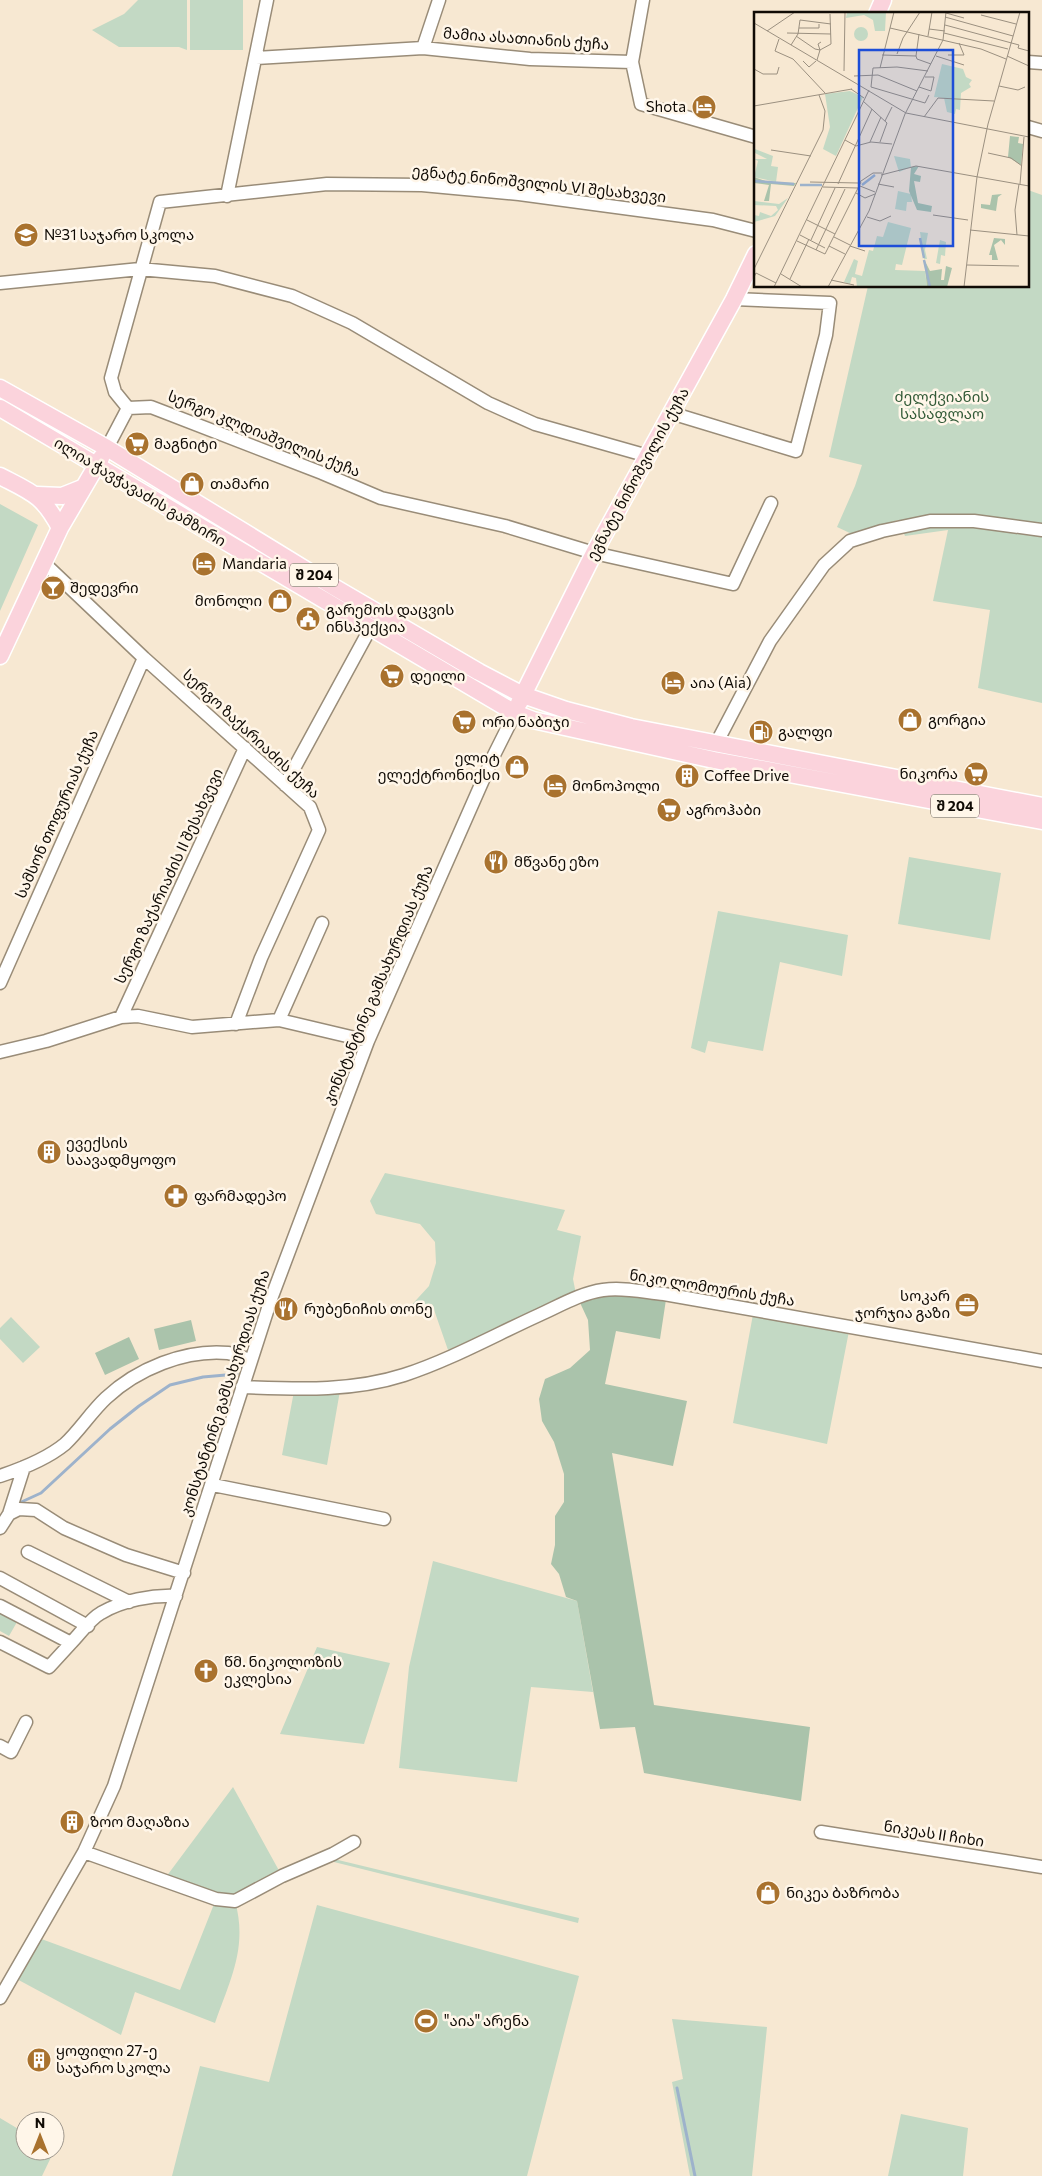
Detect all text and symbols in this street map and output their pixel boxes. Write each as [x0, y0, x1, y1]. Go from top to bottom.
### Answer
inset map [754, 12, 1030, 288]
street label: მამია ასათიანის ქუჩა [442, 23, 610, 54]
hotel icon: Shota [691, 94, 717, 120]
place label: Shota [646, 97, 686, 115]
street label: ეგნატე ნინოშვილის VI შესახვევი [411, 161, 667, 206]
school or university icon: №31 საჯარო სკოლა [13, 222, 39, 248]
place label: №31 საჯარო სკოლა [44, 225, 194, 244]
street label: ეგნატე ნინოშვილის ქუჩა [582, 384, 693, 564]
street label: სერგო კლდიაშვილის ქუჩა [165, 386, 363, 481]
park label: ძელქვიანის სასაფლაო [895, 387, 989, 423]
supermarket icon: მაგნიტი [124, 431, 150, 457]
street label: ილია ჭავჭავაძის გამზირი [51, 433, 230, 550]
place label: მაგნიტი [154, 434, 217, 453]
shop icon: თამარი [179, 471, 205, 497]
place label: თამარი [210, 474, 269, 492]
hotel icon: Mandaria [191, 551, 217, 577]
place label: Mandaria [222, 554, 287, 572]
road number: შ 204 [290, 564, 338, 586]
bar icon: შედევრი [40, 575, 66, 601]
place label: შედევრი [70, 578, 139, 597]
shop icon: მონოლი [267, 588, 293, 614]
place label: მონოლი [195, 591, 262, 610]
place label: გარემოს დაცვის ინსპექცია [326, 600, 454, 636]
public building icon: გარემოს დაცვის ინსპექცია [295, 606, 321, 632]
supermarket icon: დეილი [379, 663, 405, 689]
street label: სერგო ზაქარიაძის ქუჩა [179, 665, 324, 802]
place label: დეილი [410, 666, 465, 685]
hotel icon: აია (Aia) [660, 670, 686, 696]
place label: აია (Aia) [690, 673, 752, 691]
shop icon: გორგია [897, 707, 923, 733]
supermarket icon: ორი ნაბიჯი [451, 709, 477, 735]
place label: გორგია [928, 710, 986, 729]
place label: ორი ნაბიჯი [482, 712, 570, 731]
fuel station icon: გალფი [748, 719, 774, 745]
place label: გალფი [778, 722, 833, 741]
street label: სამსონ თოფურიას ქუჩა [11, 727, 102, 901]
place label: ელიტ ელექტრონიქსი [378, 748, 500, 784]
shop icon: ელიტ ელექტრონიქსი [504, 754, 530, 780]
supermarket icon: ნიკორა [963, 761, 989, 787]
building icon: Coffee Drive [674, 763, 700, 789]
place label: ნიკორა [899, 764, 958, 783]
street label: სერგო ზაქარიაძის II შესახვევი [110, 765, 227, 987]
place label: Coffee Drive [704, 766, 789, 784]
hotel icon: მონოპოლი [542, 773, 568, 799]
place label: მონოპოლი [572, 776, 660, 795]
road number: შ 204 [931, 794, 979, 818]
supermarket icon: აგროჰაბი [656, 797, 682, 823]
place label: აგროჰაბი [686, 800, 761, 819]
restaurant icon: მწვანე ეზო [483, 849, 509, 875]
place label: მწვანე ეზო [514, 852, 599, 871]
street label: კონსტანტინე გამსახურდიას ქუჩა [318, 862, 437, 1108]
place label: ევექსის საავადმყოფო [66, 1133, 176, 1169]
building icon: ევექსის საავადმყოფო [36, 1139, 62, 1165]
pharmacy icon: ფარმადეპო [163, 1183, 189, 1209]
place label: ფარმადეპო [194, 1186, 287, 1205]
street label: ნიკო ლომოურის ქუჩა [628, 1265, 796, 1310]
street label: კონსტანტინე გამსახურდიას ქუჩა [176, 1267, 274, 1519]
place label: სოკარ ჯორჯია გაზი [855, 1286, 950, 1322]
office icon: სოკარ ჯორჯია გაზი [954, 1292, 980, 1318]
restaurant icon: რუბენიჩის თონე [273, 1296, 299, 1322]
place label: რუბენიჩის თონე [304, 1299, 433, 1318]
place label: წმ. ნიკოლოზის ეკლესია [224, 1652, 342, 1688]
church icon: წმ. ნიკოლოზის ეკლესია [193, 1658, 219, 1684]
building icon: ზოო მაღაზია [59, 1809, 85, 1835]
place label: ზოო მაღაზია [90, 1812, 190, 1831]
street label: ნიკეას II ჩიხი [882, 1816, 986, 1851]
shop icon: ნიკეა ბაზრობა [755, 1880, 781, 1906]
place label: ნიკეა ბაზრობა [786, 1883, 900, 1902]
sports icon: "აია" არენა [413, 2008, 439, 2034]
place label: "აია" არენა [444, 2011, 529, 2030]
place label: ყოფილი 27-ე საჯარო სკოლა [56, 2041, 171, 2077]
building icon: ყოფილი 27-ე საჯარო სკოლა [26, 2047, 52, 2073]
north arrow [15, 2111, 65, 2161]
text: N [35, 2114, 45, 2131]

